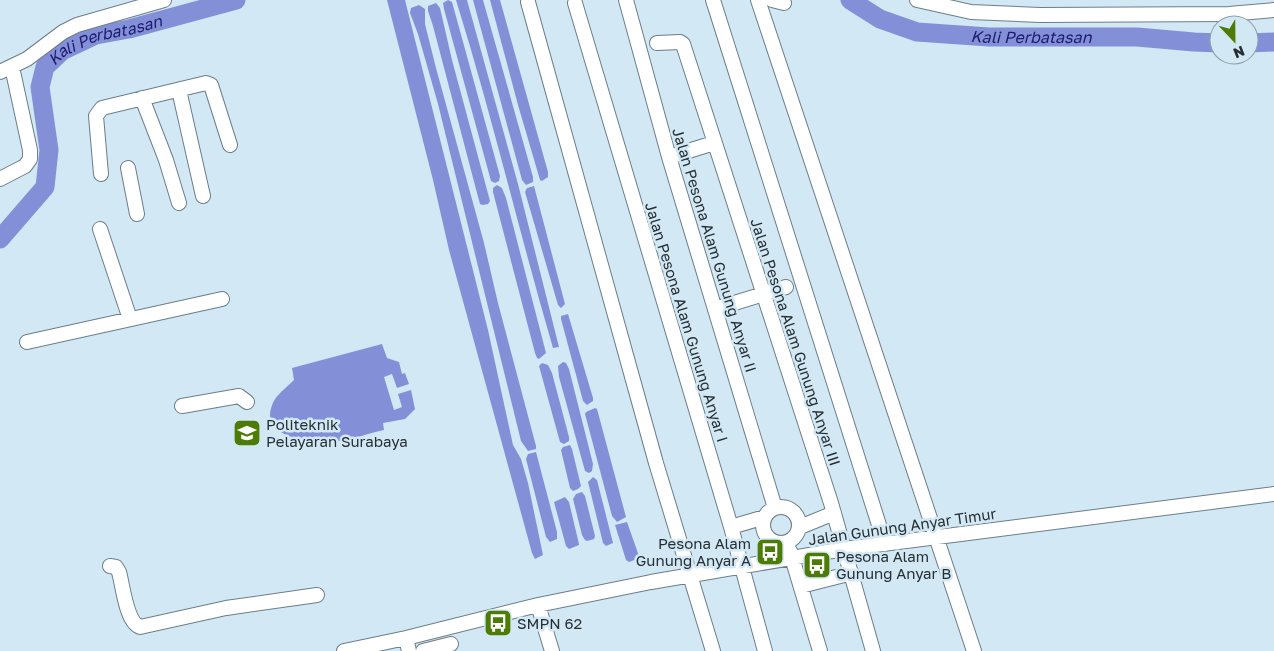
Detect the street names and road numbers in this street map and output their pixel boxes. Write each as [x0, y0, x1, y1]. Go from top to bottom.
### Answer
street label: Jalan Pesona Alam Gunung Anyar II [669, 126, 761, 374]
street label: Jalan Pesona Alam Gunung Anyar I [642, 200, 732, 444]
street label: Jalan Pesona Alam Gunung Anyar III [747, 216, 845, 468]
street label: Jalan Gunung Anyar Timur [807, 504, 997, 548]

